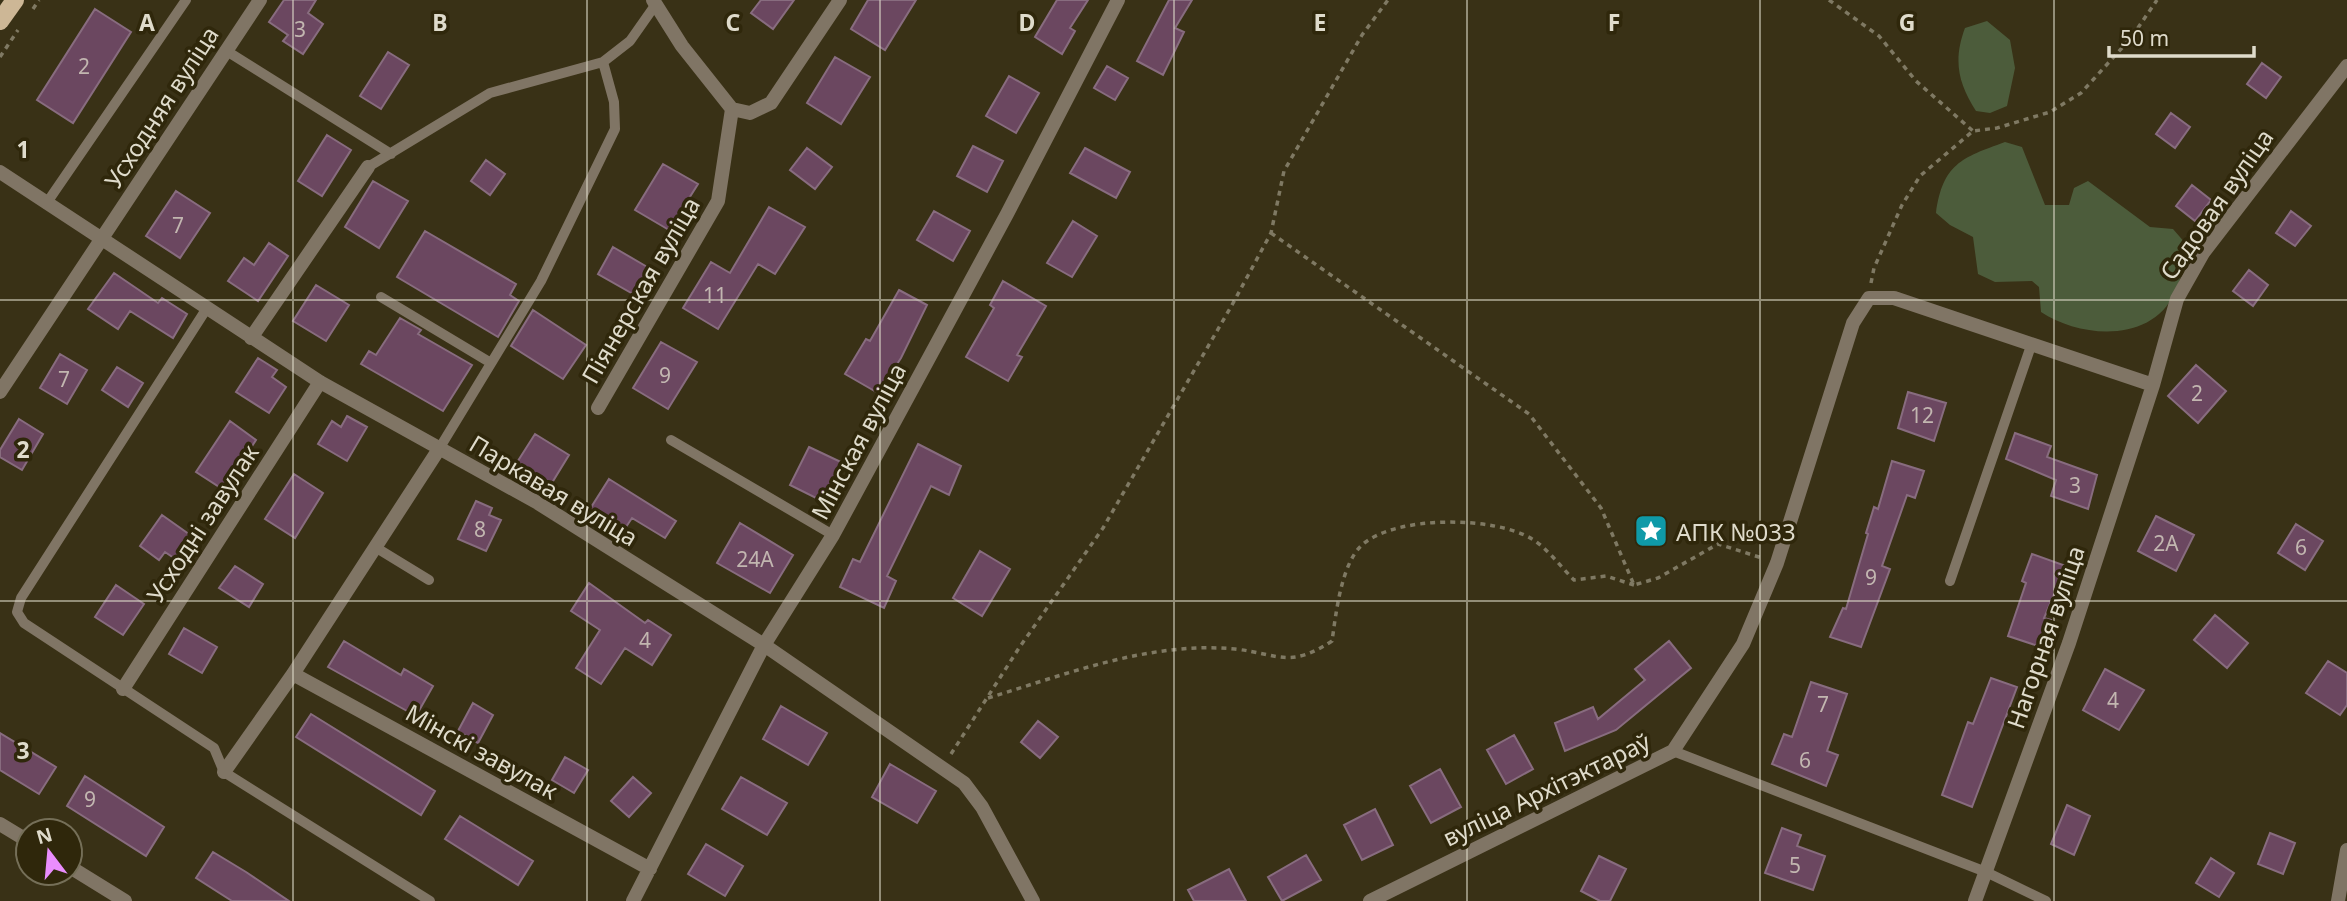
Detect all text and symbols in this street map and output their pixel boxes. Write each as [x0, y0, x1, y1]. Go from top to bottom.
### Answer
text: A [139, 6, 155, 38]
text: B [432, 6, 448, 38]
text: C [726, 6, 741, 38]
text: D [1019, 6, 1035, 38]
text: E [1314, 6, 1326, 38]
text: F [1608, 6, 1620, 38]
text: G [1899, 6, 1915, 38]
scale bar [2109, 14, 2254, 58]
house number: 3 [294, 15, 306, 43]
street label: Усходняя вуліца [96, 20, 226, 194]
text: 50 m [2120, 24, 2169, 52]
house number: 2 [78, 52, 90, 80]
street label: Садовая вуліца [2152, 122, 2280, 286]
text: 1 [16, 133, 30, 165]
street label: Піянерская вуліца [573, 191, 707, 389]
house number: 7 [172, 211, 184, 239]
house number: 11 [703, 281, 727, 309]
street label: Мінская вуліца [803, 357, 913, 525]
house number: 9 [659, 361, 671, 389]
house number: 7 [58, 365, 70, 393]
house number: 2 [2191, 379, 2203, 407]
house number: 12 [1910, 401, 1934, 429]
street label: Паркавая вуліца [464, 427, 644, 553]
text: 2 [16, 433, 30, 465]
street label: Усходні завулак [139, 437, 266, 608]
house number: 3 [2069, 471, 2081, 499]
place icon: АПК №033 [1632, 512, 1670, 550]
house number: 8 [474, 515, 486, 543]
place label: АПК №033 [1676, 515, 1796, 548]
house number: 2А [2153, 529, 2179, 557]
house number: 6 [2295, 533, 2307, 561]
street label: Нагорная вуліца [1998, 541, 2092, 733]
house number: 24А [736, 545, 774, 573]
house number: 9 [1865, 563, 1877, 591]
house number: 4 [639, 626, 651, 654]
house number: 4 [2107, 686, 2119, 714]
house number: 7 [1817, 690, 1829, 718]
street label: Мінскі завулак [400, 696, 564, 807]
street label: вуліца Архітэктараў [1437, 724, 1656, 854]
text: 3 [16, 734, 30, 766]
house number: 6 [1799, 746, 1811, 774]
house number: 9 [84, 785, 96, 813]
north arrow [14, 817, 84, 887]
text: N [33, 821, 55, 850]
house number: 5 [1789, 851, 1801, 879]

